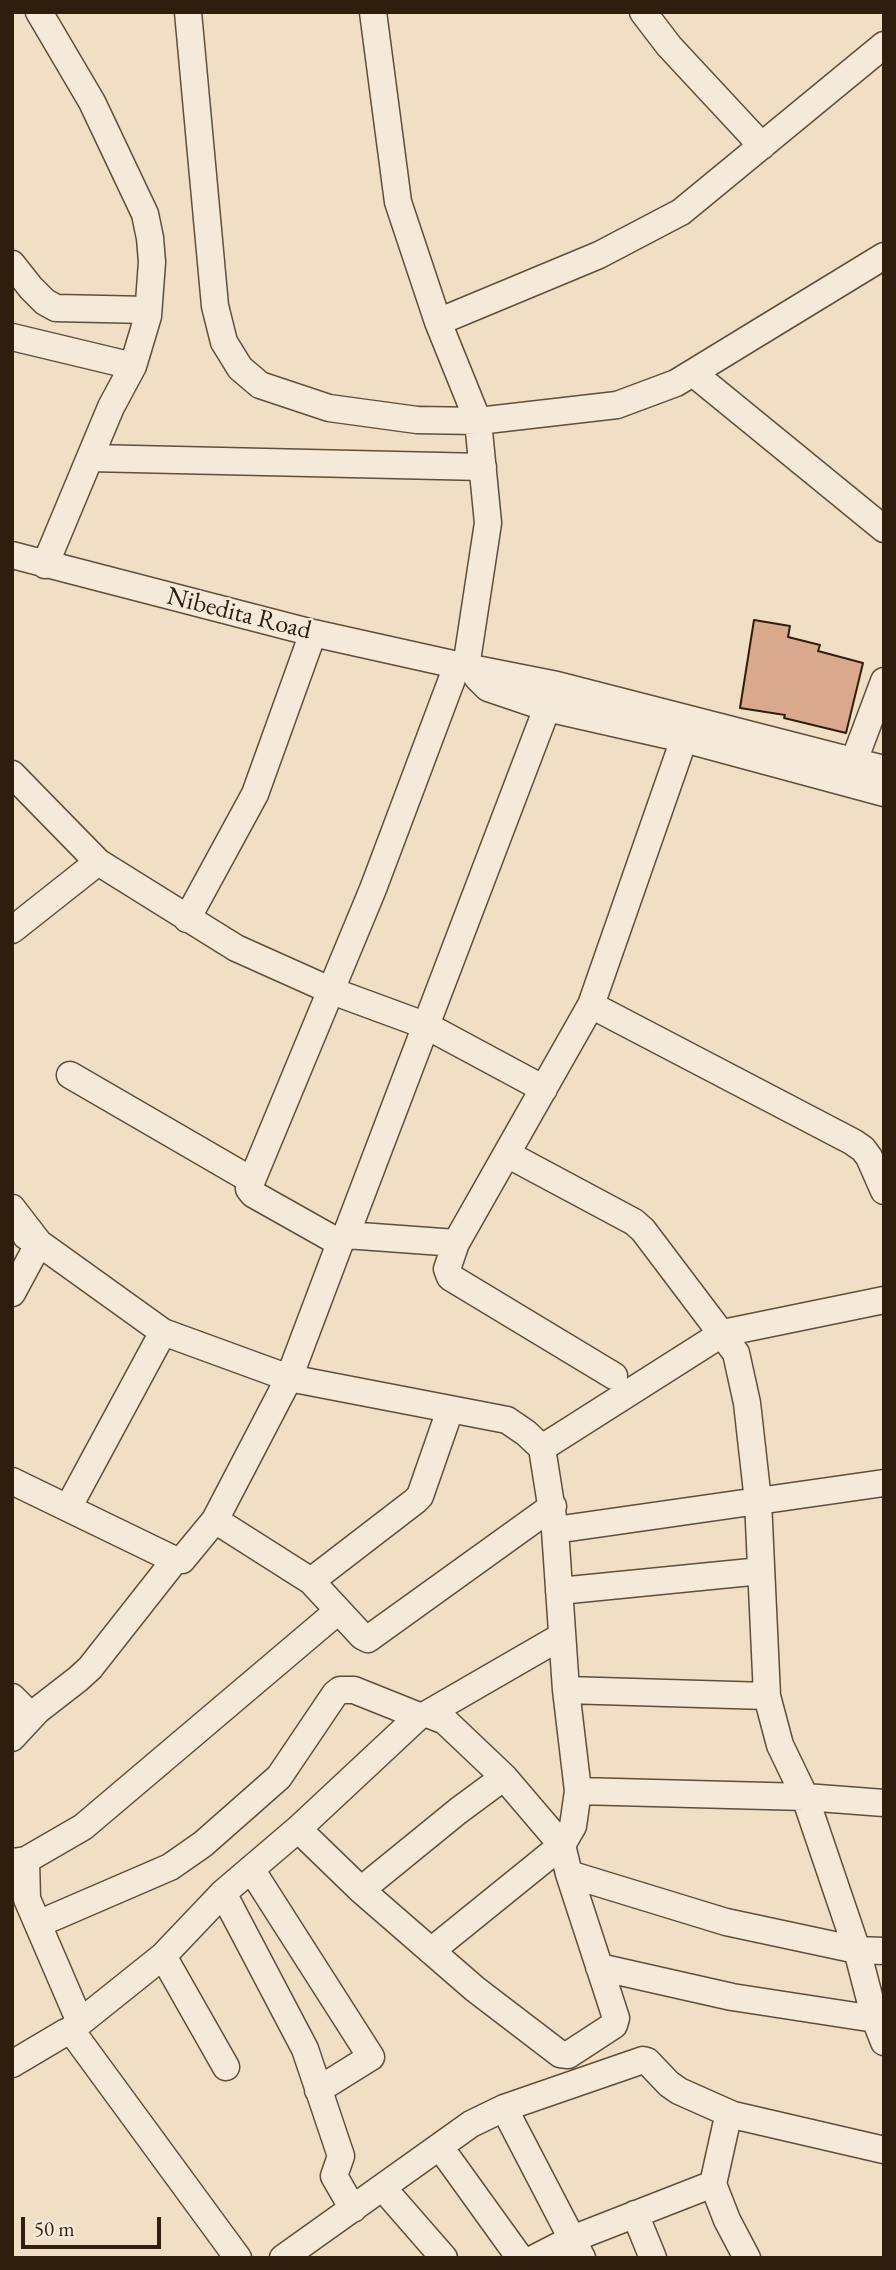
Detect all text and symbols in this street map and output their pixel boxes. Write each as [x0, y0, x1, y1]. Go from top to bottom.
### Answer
street label: Nibedita Road [163, 581, 315, 647]
scale bar [24, 2204, 164, 2248]
text: 50 m [34, 2215, 75, 2242]

